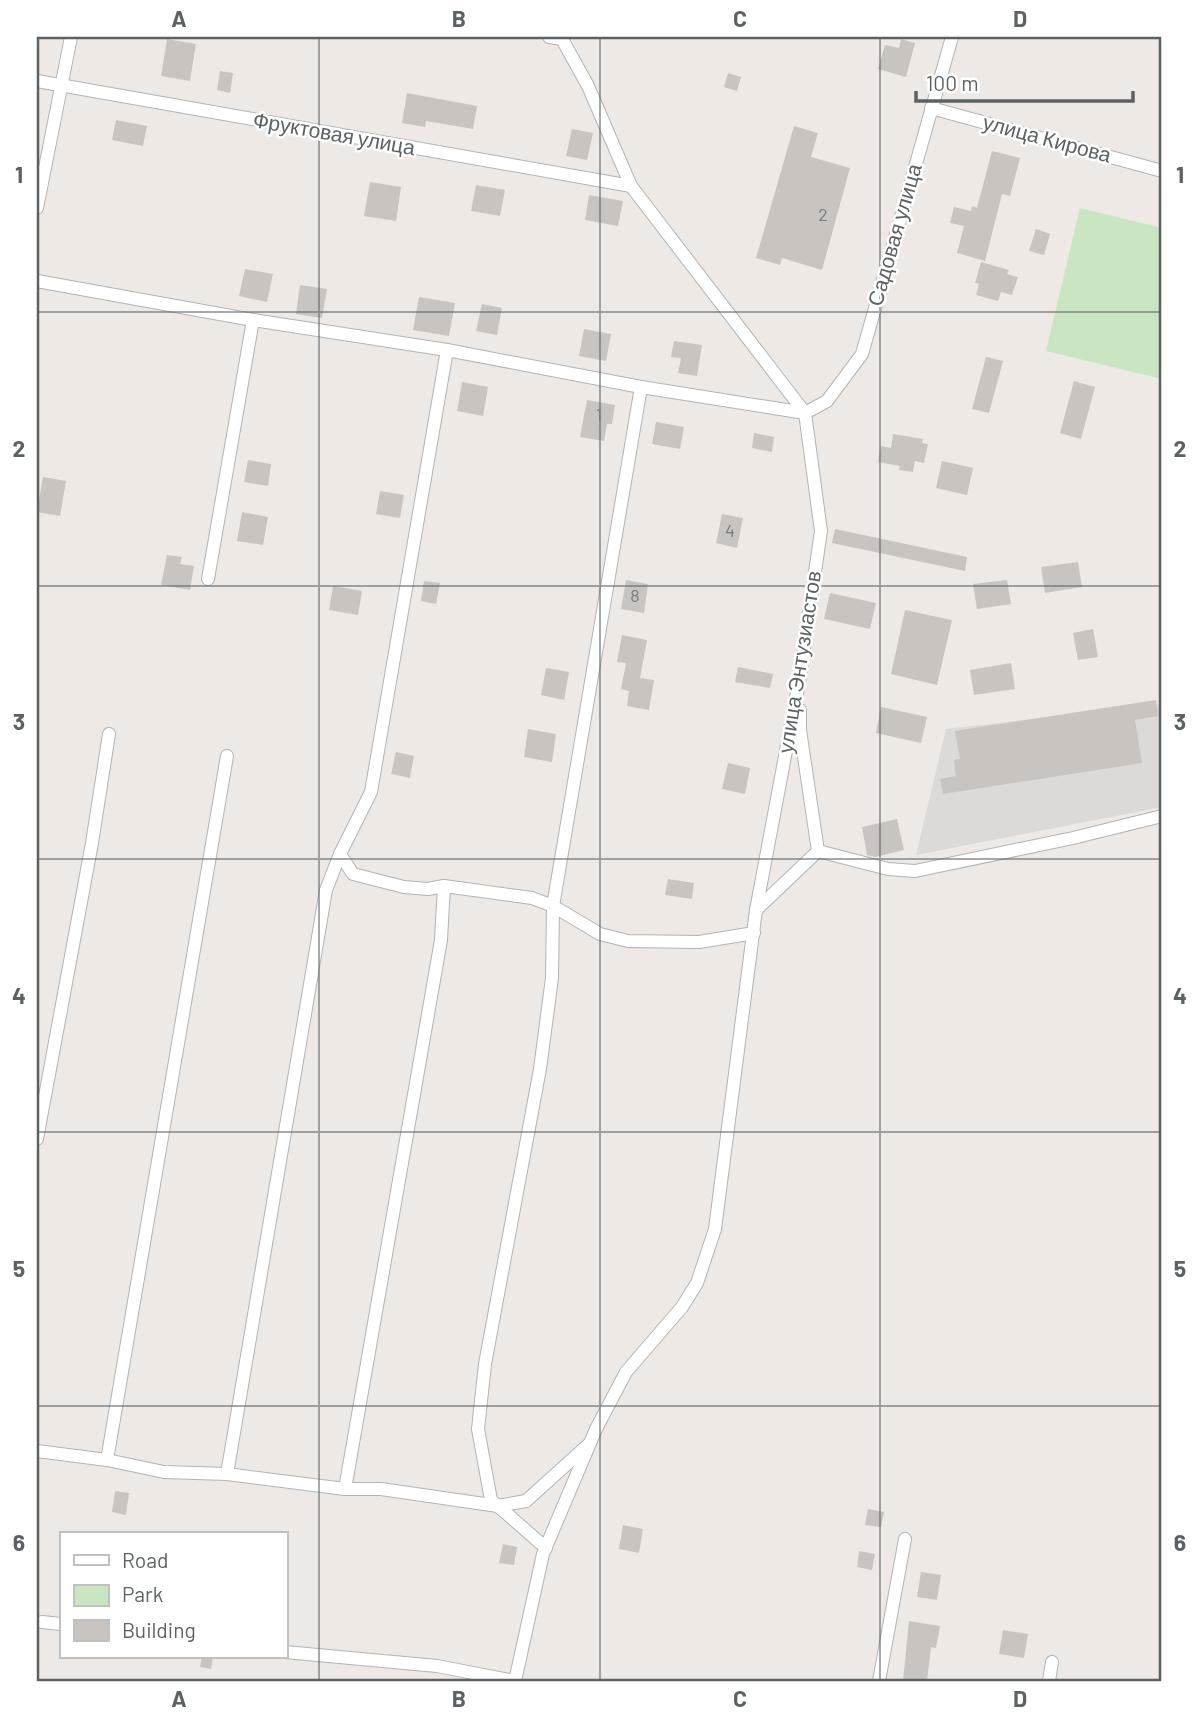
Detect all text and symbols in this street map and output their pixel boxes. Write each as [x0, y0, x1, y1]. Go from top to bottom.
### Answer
text: A [171, 4, 187, 32]
text: B [452, 4, 466, 32]
text: C [733, 4, 747, 32]
text: D [1013, 4, 1027, 32]
scale bar [916, 60, 1132, 104]
text: 100 m [926, 70, 979, 95]
street label: Фруктовая улица [251, 106, 418, 159]
street label: улица Кирова [980, 108, 1115, 167]
text: 1 [15, 160, 23, 188]
street label: Садовая улица [861, 160, 926, 309]
text: 1 [1176, 160, 1184, 188]
house number: 2 [818, 203, 828, 225]
house number: 1 [596, 403, 602, 425]
text: 2 [13, 434, 25, 462]
text: 2 [1174, 434, 1186, 462]
house number: 4 [725, 519, 735, 541]
street label: улица Энтузиастов [772, 569, 825, 755]
house number: 8 [630, 584, 640, 606]
text: 3 [13, 707, 25, 735]
text: 3 [1174, 707, 1186, 735]
text: 4 [12, 981, 26, 1009]
text: 4 [1173, 981, 1187, 1009]
text: 5 [13, 1254, 25, 1282]
text: 5 [1174, 1254, 1186, 1282]
text: 6 [13, 1528, 25, 1556]
text: 6 [1174, 1528, 1186, 1556]
legend [60, 1532, 287, 1658]
text: Road [122, 1547, 168, 1572]
text: Park [122, 1581, 163, 1606]
text: Building [122, 1617, 196, 1642]
text: A [171, 1684, 187, 1712]
text: B [452, 1684, 466, 1712]
text: C [733, 1684, 747, 1712]
text: D [1013, 1684, 1027, 1712]

